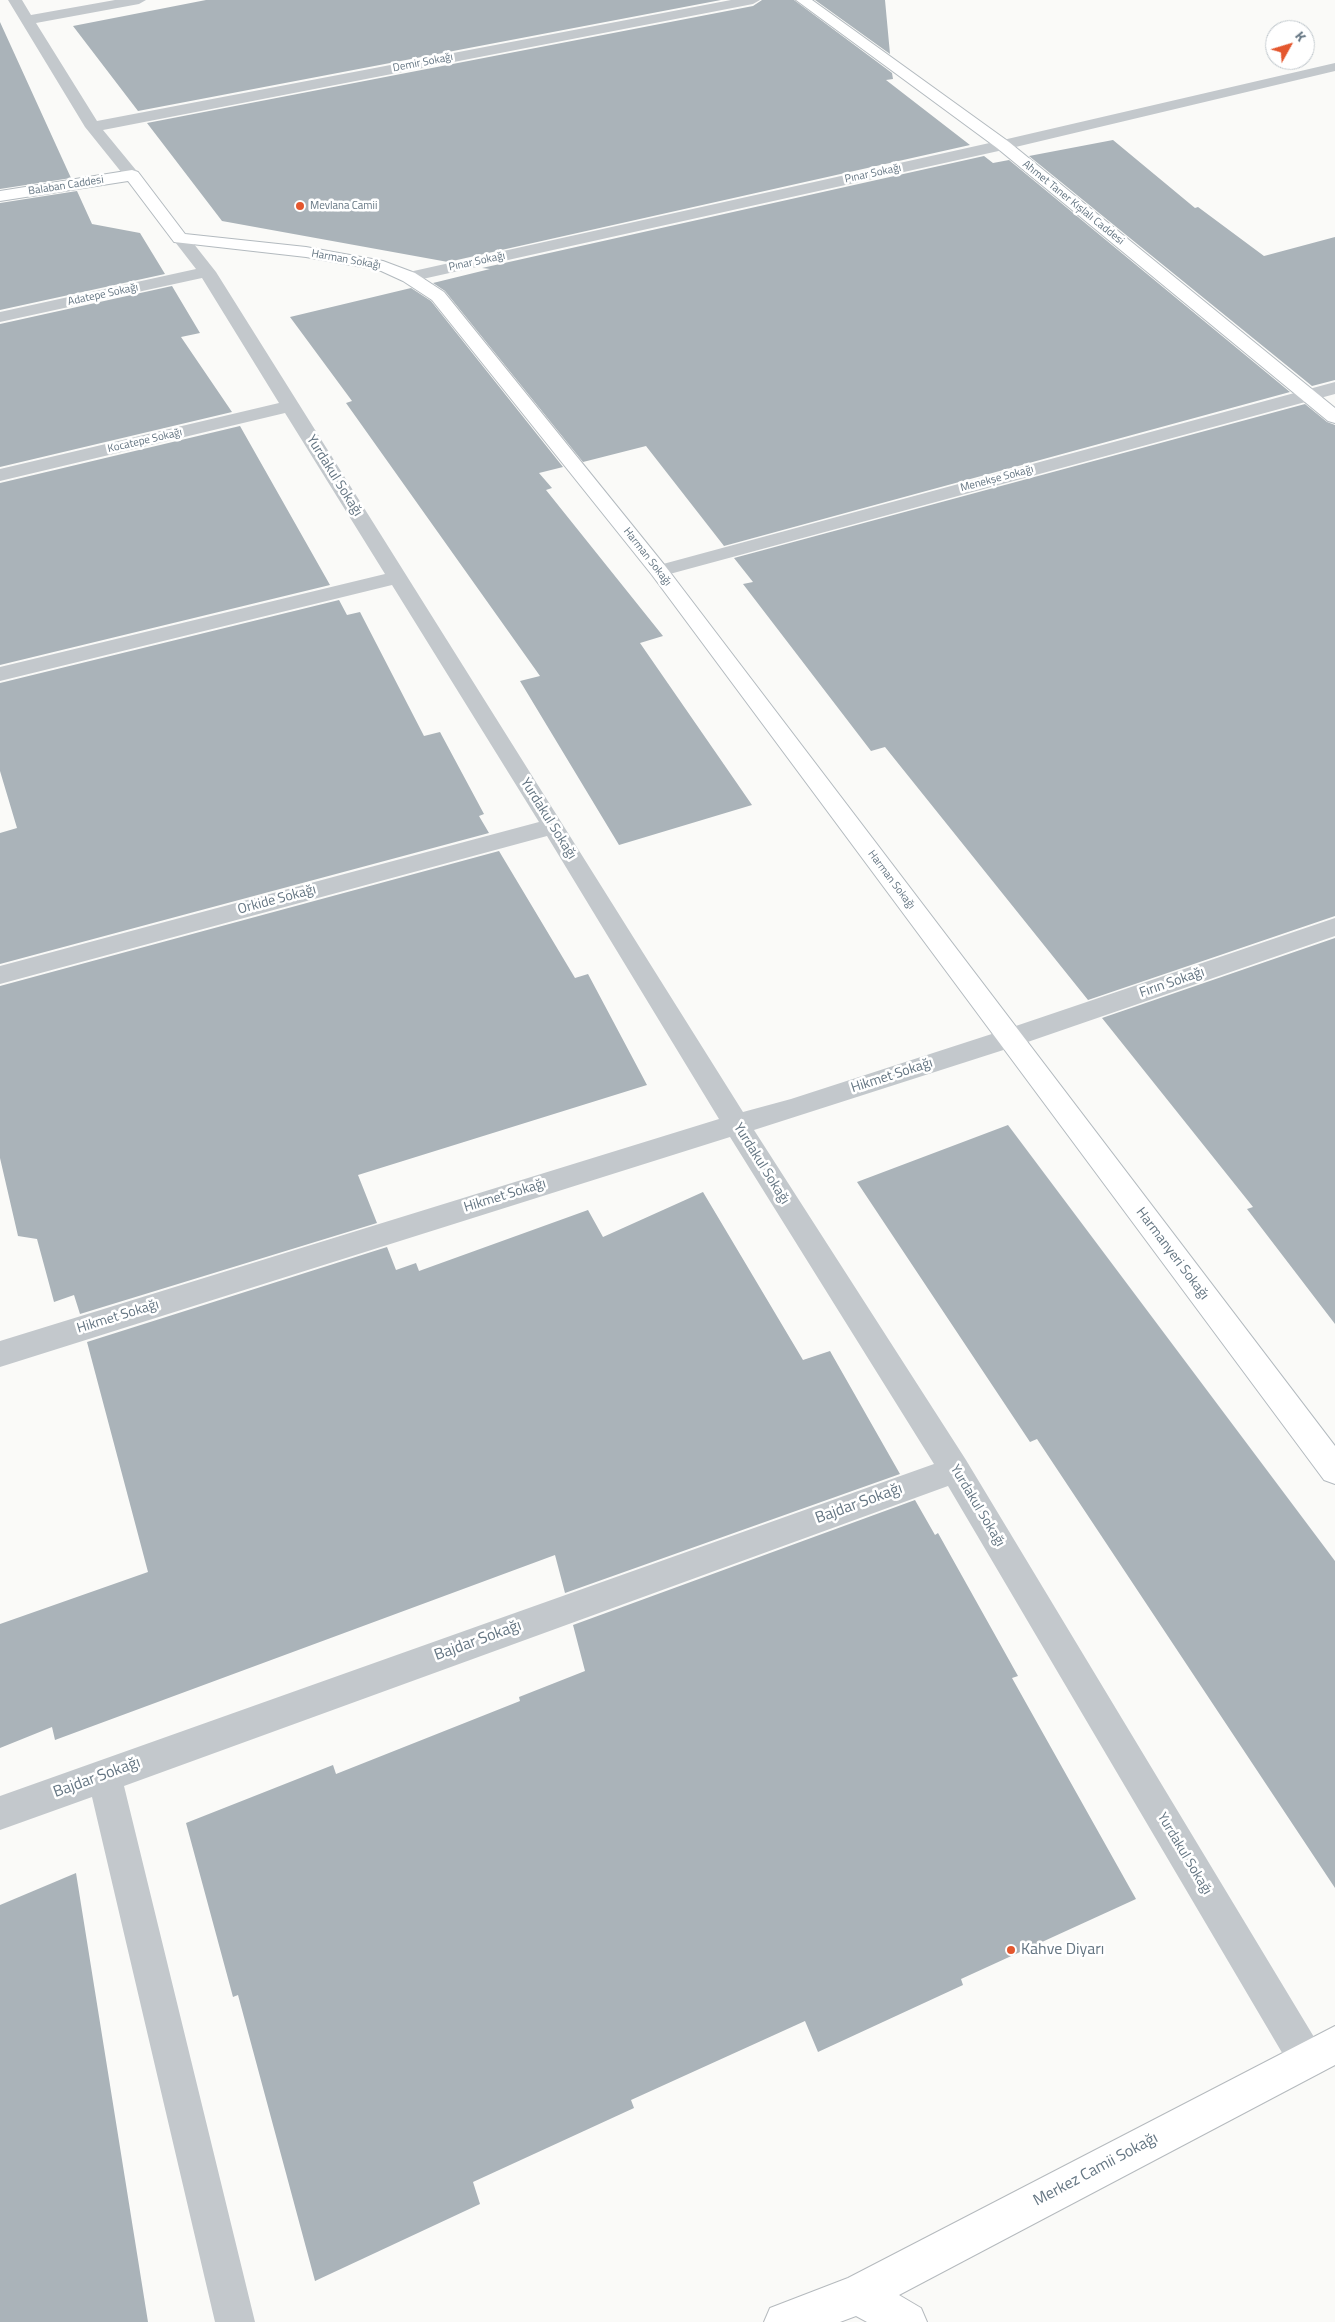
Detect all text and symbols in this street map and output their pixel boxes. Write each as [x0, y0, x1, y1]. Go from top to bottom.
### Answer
north arrow [1265, 20, 1315, 70]
text: K [1290, 26, 1312, 46]
street label: Demir Sokağı [392, 51, 454, 75]
street label: Ahmet Taner Kışlalı Caddesi [1020, 158, 1126, 248]
street label: Pınar Sokağı [844, 162, 902, 186]
street label: Balaban Caddesi [27, 174, 105, 198]
place label: Mevlana Camii [310, 199, 377, 213]
marker: Mevlana Camii [294, 200, 306, 212]
street label: Harman Sokağı [310, 247, 382, 273]
street label: Pınar Sokağı [448, 250, 506, 274]
street label: Adatepe Sokağı [67, 281, 139, 309]
street label: Kocatepe Sokağı [107, 426, 183, 456]
street label: Yurdakul Sokağı [302, 432, 366, 520]
street label: Menekşe Sokağı [959, 463, 1035, 495]
street label: Harman Sokağı [620, 525, 674, 589]
street label: Yurdakul Sokağı [516, 775, 580, 863]
street label: Harman Sokağı [865, 848, 917, 912]
street label: Orkide Sokağı [236, 881, 318, 919]
street label: Fırın Sokağı [1137, 964, 1207, 1002]
street label: Hikmet Sokağı [849, 1055, 935, 1097]
street label: Yurdakul Sokağı [729, 1120, 793, 1208]
street label: Hikmet Sokağı [462, 1176, 548, 1216]
street label: Harmanyeri Sokağı [1132, 1205, 1212, 1303]
street label: Hikmet Sokağı [75, 1297, 161, 1337]
street label: Yurdakul Sokağı [946, 1462, 1008, 1550]
street label: Bajdar Sokağı [813, 1479, 905, 1529]
street label: Bajdar Sokağı [432, 1616, 524, 1666]
street label: Bajdar Sokağı [51, 1753, 143, 1803]
street label: Yurdakul Sokağı [1153, 1810, 1215, 1898]
place label: Kahve Diyarı [1021, 1940, 1104, 1960]
marker: Kahve Diyarı [1005, 1944, 1017, 1956]
street label: Merkez Camii Sokağı [1030, 2129, 1162, 2211]

